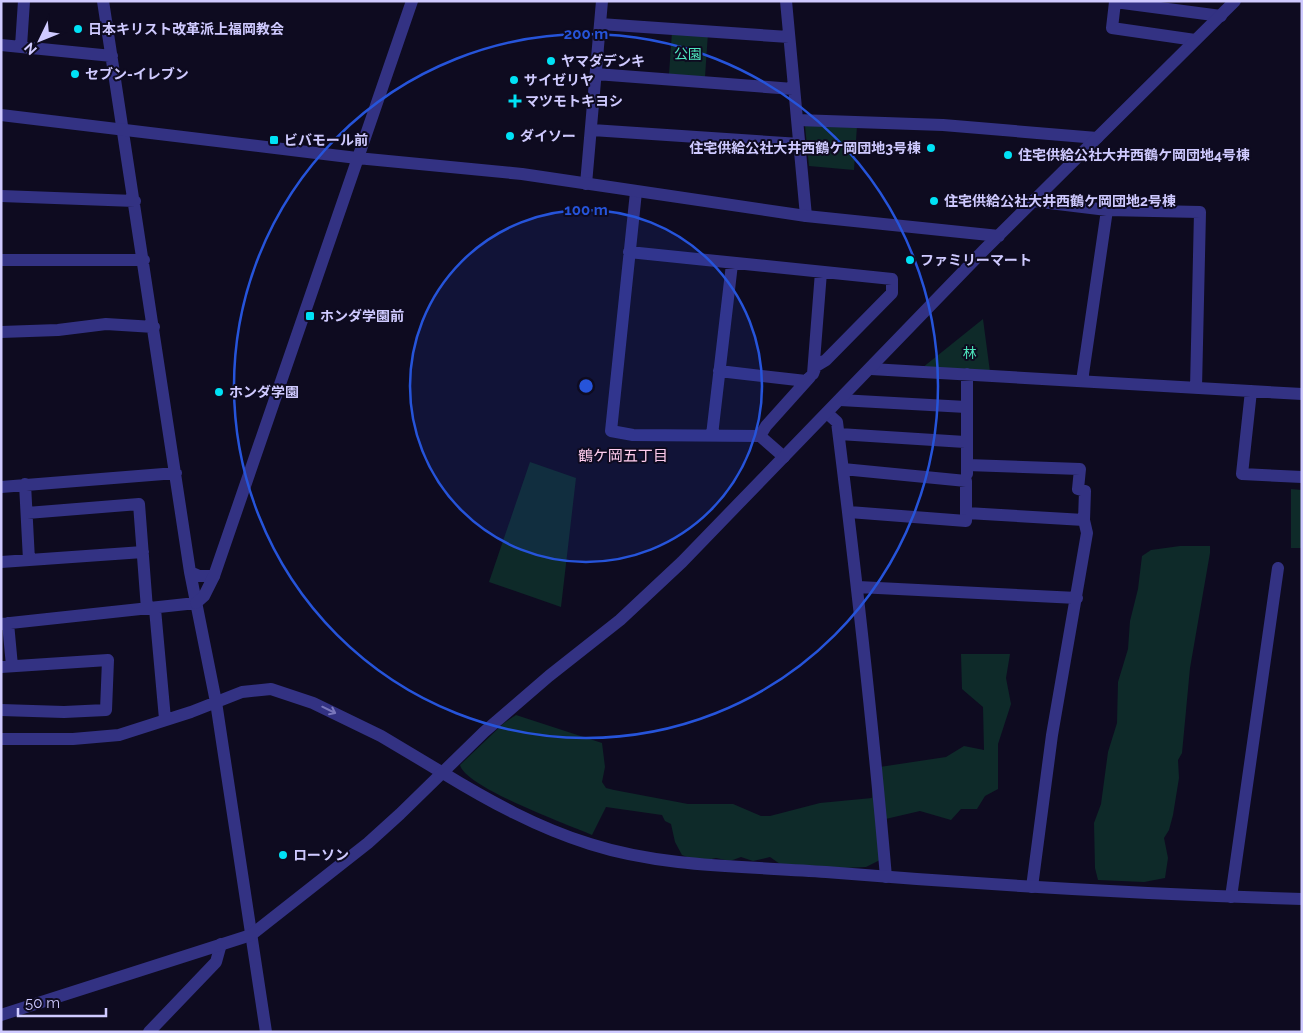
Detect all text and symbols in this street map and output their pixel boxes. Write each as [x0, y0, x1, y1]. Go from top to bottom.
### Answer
north arrow [15, 15, 65, 65]
place label: 日本キリスト改革派上福岡教会 [88, 21, 284, 37]
marker: 日本キリスト改革派上福岡教会 [72, 23, 84, 35]
text: 200 m [564, 25, 608, 43]
text: N [21, 40, 40, 58]
park label: 公園 [674, 46, 702, 62]
place label: ヤマダデンキ [561, 53, 645, 69]
marker: ヤマダデンキ [545, 55, 557, 67]
place label: セブン-イレブン [85, 66, 189, 82]
marker: セブン-イレブン [69, 68, 81, 80]
place label: サイゼリヤ [524, 72, 594, 88]
marker: サイゼリヤ [508, 74, 520, 86]
place label: マツモトキヨシ [525, 93, 623, 109]
marker: マツモトキヨシ [509, 95, 521, 107]
place label: ダイソー [520, 128, 576, 144]
marker: ダイソー [504, 130, 516, 142]
place label: ビバモール前 [284, 132, 368, 148]
marker: ビバモール前 [268, 134, 280, 146]
place label: 住宅供給公社大井西鶴ケ岡団地3号棟 [689, 140, 921, 156]
marker: 住宅供給公社大井西鶴ケ岡団地3号棟 [925, 142, 937, 154]
place label: 住宅供給公社大井西鶴ケ岡団地4号棟 [1018, 147, 1250, 163]
marker: 住宅供給公社大井西鶴ケ岡団地4号棟 [1002, 149, 1014, 161]
place label: 住宅供給公社大井西鶴ケ岡団地2号棟 [944, 193, 1176, 209]
marker: 住宅供給公社大井西鶴ケ岡団地2号棟 [928, 195, 940, 207]
text: 100 m [564, 201, 608, 219]
place label: ファミリーマート [920, 252, 1032, 268]
marker: ファミリーマート [904, 254, 916, 266]
place label: ホンダ学園前 [320, 308, 404, 324]
marker: ホンダ学園前 [304, 310, 316, 322]
park label: 林 [963, 345, 977, 361]
centre of rings [577, 377, 595, 395]
place label: ホンダ学園 [229, 384, 299, 400]
marker: ホンダ学園 [213, 386, 225, 398]
district label: 鶴ケ岡五丁目 [578, 447, 668, 465]
one-way arrow [321, 706, 336, 716]
place label: ローソン [293, 847, 349, 863]
marker: ローソン [277, 849, 289, 861]
scale bar [18, 986, 105, 1018]
text: 50 m [25, 994, 60, 1012]

